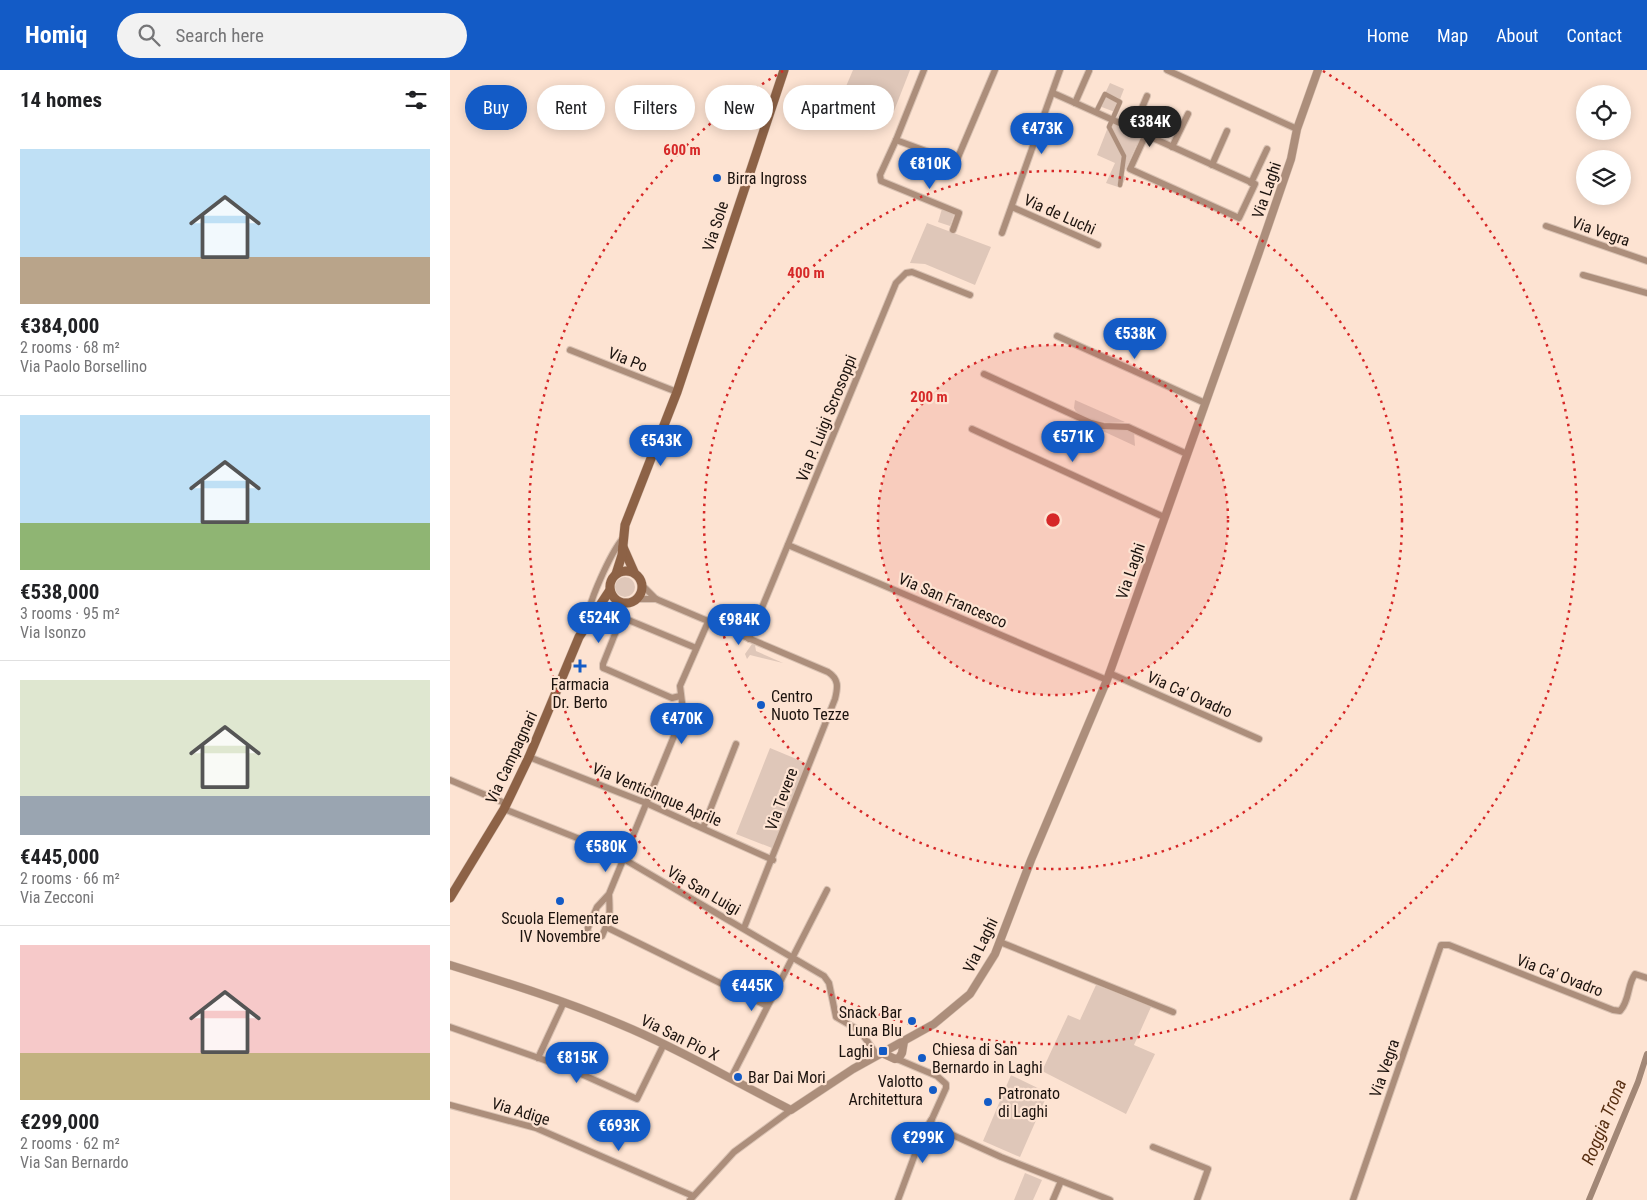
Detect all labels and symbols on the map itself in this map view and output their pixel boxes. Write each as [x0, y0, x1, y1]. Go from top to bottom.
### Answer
pin: €384K [1115, 106, 1185, 148]
pin: €473K [1007, 112, 1077, 155]
text: 600 m [663, 141, 701, 159]
pin: €810K [895, 148, 965, 190]
street label: Via Laghi [1248, 159, 1285, 221]
place label: Birra Ingross [727, 169, 807, 188]
marker: Birra Ingross [711, 172, 723, 184]
street label: Via de Luchi [1021, 190, 1099, 239]
street label: Via Sole [698, 199, 732, 254]
street label: Via Vegra [1569, 213, 1632, 250]
text: 400 m [787, 264, 825, 282]
pin: €538K [1100, 318, 1170, 360]
street label: Via Po [605, 343, 650, 376]
street label: Via P. Luigi Scrosoppi [792, 352, 861, 484]
text: 200 m [910, 388, 948, 406]
pin: €571K [1038, 420, 1108, 463]
pin: €543K [626, 424, 696, 467]
centre of rings [1044, 511, 1062, 529]
street label: Via Laghi [1112, 540, 1149, 602]
street label: Via San Francesco [896, 569, 1010, 632]
pin: €524K [564, 602, 634, 644]
pin: €984K [704, 604, 774, 646]
marker: Farmacia Dr. Berto [574, 660, 586, 672]
street label: Via Ca' Ovadro [1144, 667, 1235, 722]
place label: Farmacia Dr. Berto [551, 675, 609, 712]
place label: Centro Nuoto Tezze [771, 687, 849, 724]
marker: Centro Nuoto Tezze [755, 699, 767, 711]
pin: €470K [647, 702, 717, 745]
street label: Via Campagnari [482, 708, 541, 807]
street label: Via Venticinque Aprile [589, 759, 724, 830]
street label: Via Tevere [761, 765, 802, 833]
pin: €580K [571, 830, 641, 873]
street label: Via San Luigi [664, 862, 744, 919]
marker: Scuola Elementare IV Novembre [554, 895, 566, 907]
place label: Scuola Elementare IV Novembre [501, 909, 619, 946]
street label: Via Laghi [959, 915, 1002, 976]
street label: Via Ca' Ovadro [1514, 950, 1606, 1001]
pin: €445K [717, 970, 787, 1012]
place label: Snack Bar Luna Blu [839, 1003, 902, 1040]
street label: Via San Pio X [638, 1010, 722, 1065]
marker: Snack Bar Luna Blu [906, 1015, 918, 1027]
street label: Via Vegra [1366, 1037, 1403, 1100]
place label: Chiesa di San Bernardo in Laghi [932, 1040, 1043, 1077]
pin: €815K [542, 1042, 612, 1084]
place label: Laghi [838, 1042, 873, 1061]
marker: Laghi [877, 1045, 889, 1057]
marker: Chiesa di San Bernardo in Laghi [916, 1052, 928, 1064]
place label: Bar Dai Mori [748, 1068, 826, 1087]
marker: Bar Dai Mori [732, 1071, 744, 1083]
place label: Valotto Architettura [849, 1072, 923, 1109]
water label: Roggia Trona [1577, 1076, 1630, 1168]
marker: Valotto Architettura [927, 1084, 939, 1096]
place label: Patronato di Laghi [998, 1084, 1060, 1121]
street label: Via Adige [489, 1094, 552, 1129]
marker: Patronato di Laghi [982, 1096, 994, 1108]
pin: €693K [584, 1110, 654, 1152]
pin: €299K [888, 1122, 958, 1164]

